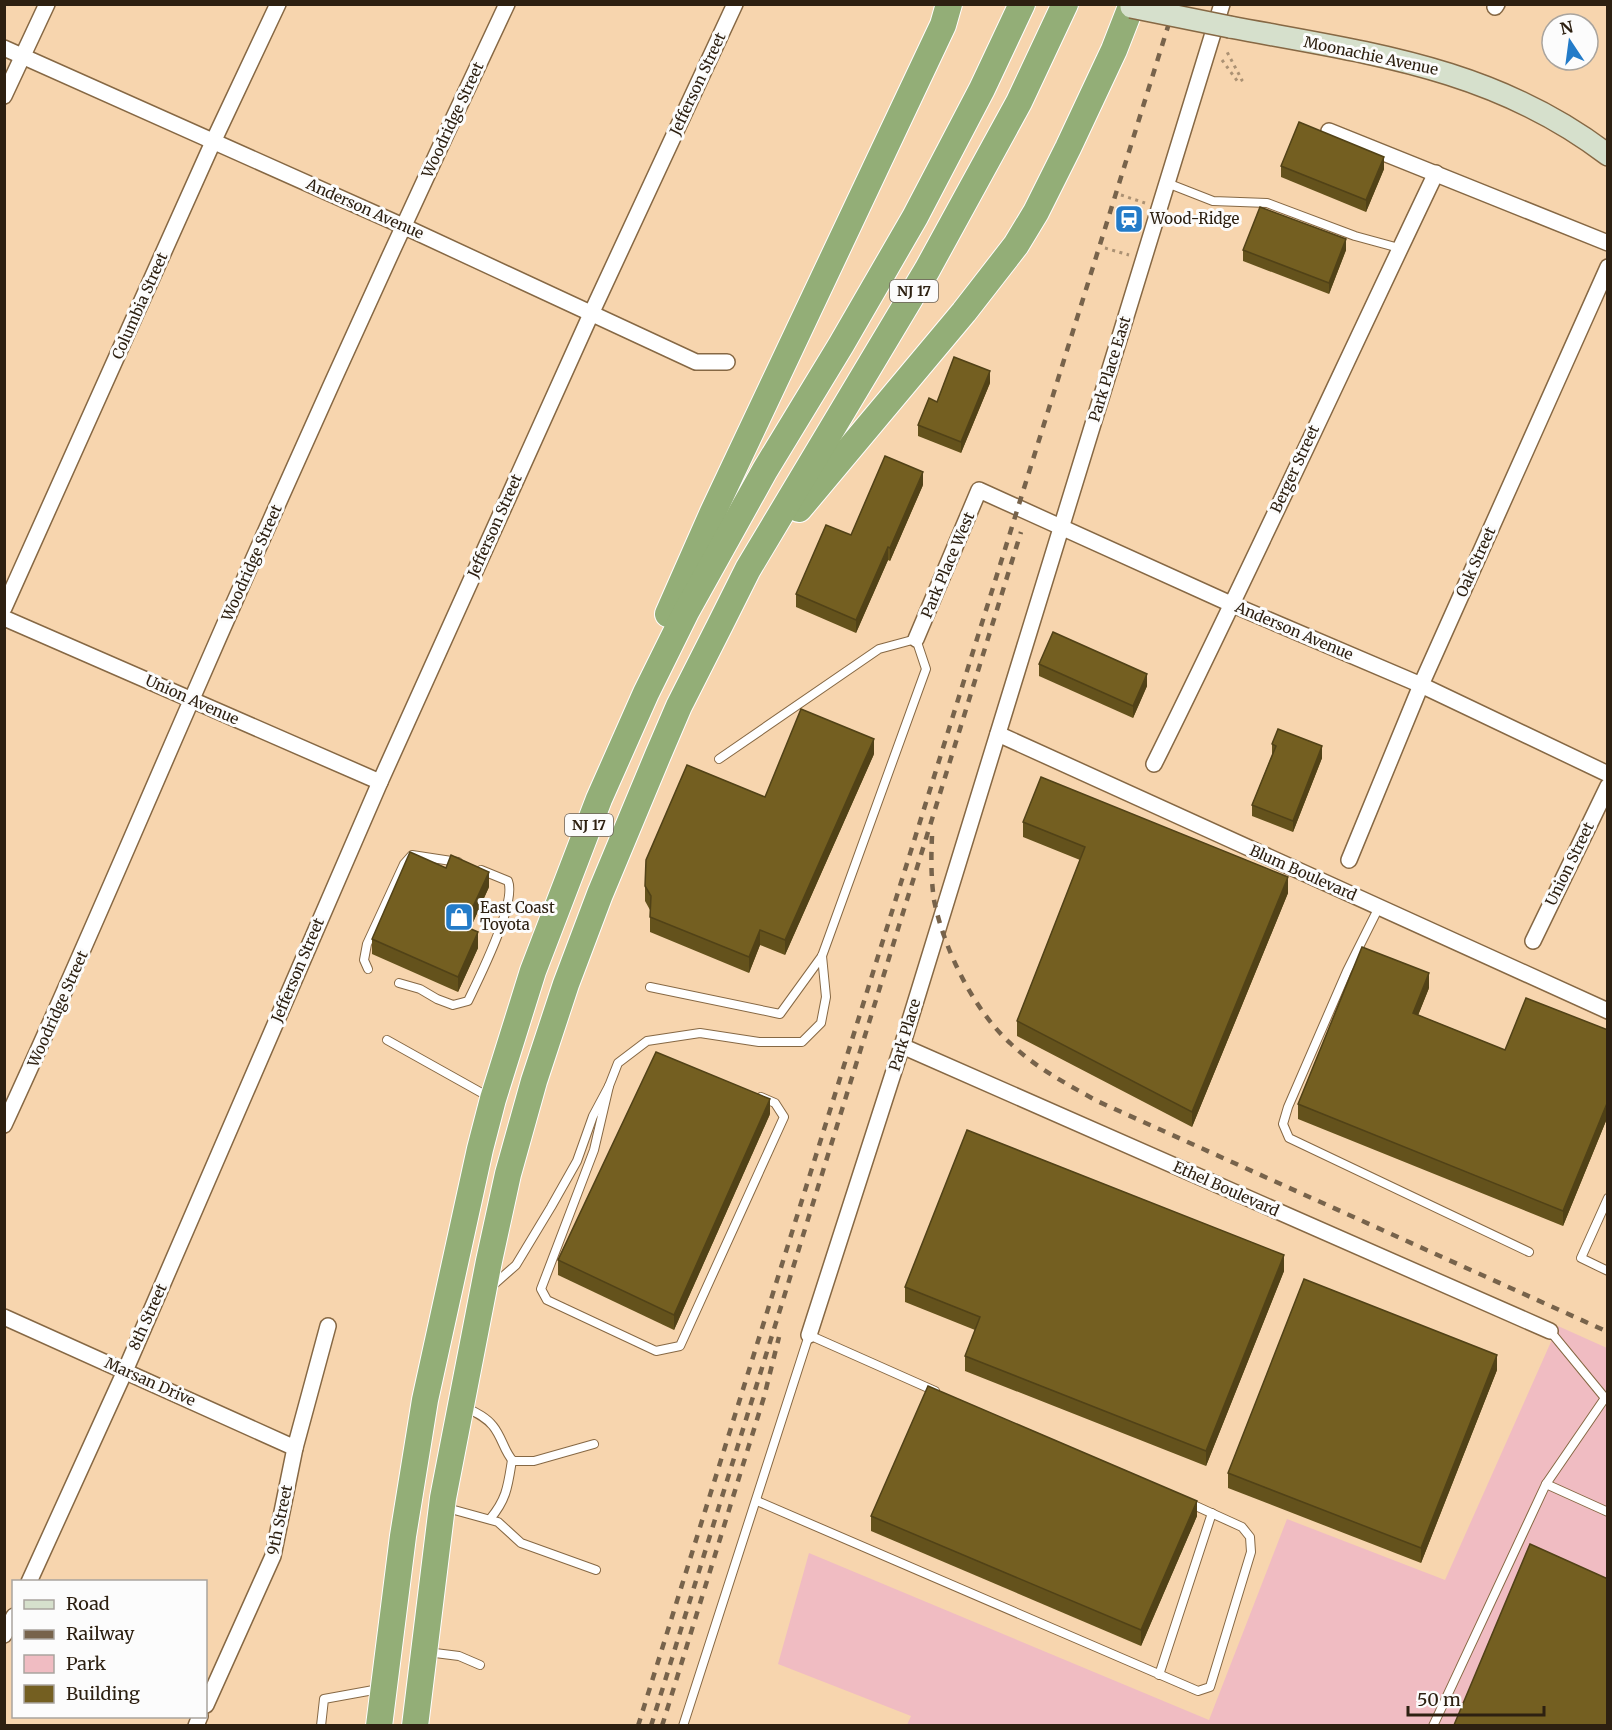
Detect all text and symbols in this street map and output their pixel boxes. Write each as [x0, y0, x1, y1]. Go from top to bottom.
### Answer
north arrow [1540, 12, 1600, 72]
text: N [1558, 16, 1575, 39]
street label: Jefferson Street [665, 29, 730, 139]
street label: Moonachie Avenue [1302, 32, 1440, 79]
street label: Woodridge Street [417, 59, 488, 182]
street label: Anderson Avenue [303, 174, 427, 243]
station icon: Wood-Ridge [1113, 203, 1145, 235]
place label: Wood-Ridge [1149, 209, 1239, 228]
street label: Columbia Street [107, 249, 172, 362]
road number: NJ 17 [890, 280, 938, 302]
street label: Park Place East [1084, 314, 1135, 424]
street label: Berger Street [1266, 422, 1323, 516]
street label: Jefferson Street [463, 471, 526, 581]
street label: Woodridge Street [217, 502, 286, 625]
street label: Park Place West [917, 509, 978, 621]
street label: Oak Street [1452, 524, 1500, 600]
street label: Anderson Avenue [1231, 597, 1356, 664]
street label: Union Avenue [142, 670, 242, 729]
road number: NJ 17 [565, 814, 613, 836]
street label: Union Street [1541, 819, 1598, 909]
street label: Blum Boulevard [1247, 840, 1360, 905]
place label: East Coast Toyota [480, 898, 555, 934]
shop icon: East Coast Toyota [443, 901, 475, 933]
street label: Jefferson Street [267, 915, 328, 1026]
street label: Woodridge Street [23, 948, 92, 1071]
street label: Park Place [885, 996, 925, 1073]
street label: Ethel Boulevard [1170, 1157, 1282, 1220]
street label: 8th Street [124, 1280, 171, 1353]
street label: Marsan Drive [102, 1353, 199, 1410]
street label: 9th Street [263, 1483, 296, 1557]
legend [12, 1580, 207, 1718]
text: Road [66, 1592, 110, 1615]
text: Railway [66, 1622, 135, 1645]
text: Park [66, 1652, 107, 1675]
scale bar [1408, 1679, 1544, 1717]
text: Building [66, 1682, 140, 1705]
text: 50 m [1417, 1688, 1461, 1711]

